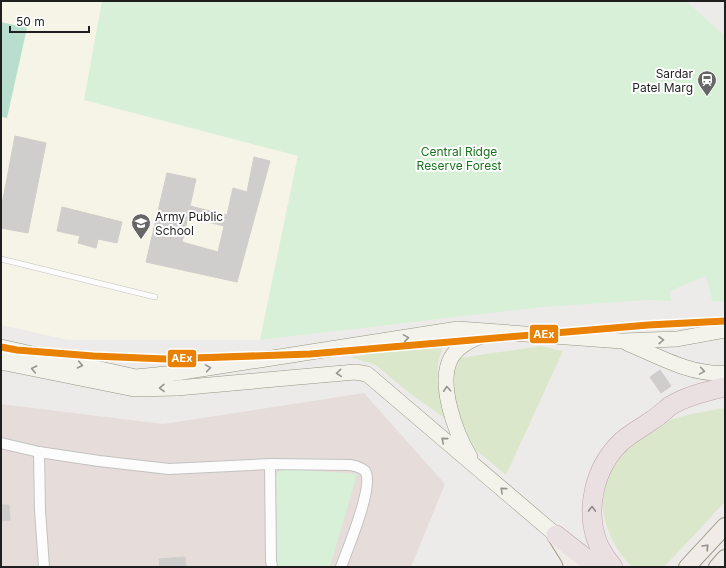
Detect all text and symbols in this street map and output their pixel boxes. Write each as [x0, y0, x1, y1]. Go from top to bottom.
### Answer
scale bar [10, 8, 89, 34]
text: 50 m [16, 14, 45, 29]
place label: Sardar Patel Marg [632, 66, 693, 95]
station icon: Sardar Patel Marg [696, 69, 718, 97]
park label: Central Ridge Reserve Forest [417, 144, 501, 173]
place label: Army Public School [155, 209, 223, 238]
school or university icon: Army Public School [130, 212, 152, 240]
line badge: AEx [529, 324, 559, 344]
text: AEx [533, 327, 555, 341]
one-way arrow [403, 334, 409, 343]
one-way arrow [658, 336, 664, 344]
line badge: AEx [167, 349, 197, 368]
text: AEx [171, 351, 193, 365]
one-way arrow [77, 360, 83, 368]
one-way arrow [205, 364, 211, 373]
one-way arrow [31, 366, 38, 374]
one-way arrow [699, 366, 705, 375]
one-way arrow [336, 368, 342, 377]
one-way arrow [159, 384, 165, 393]
one-way arrow [443, 386, 452, 392]
one-way arrow [442, 437, 449, 444]
one-way arrow [500, 487, 508, 494]
one-way arrow [588, 506, 597, 512]
one-way arrow [701, 544, 709, 552]

